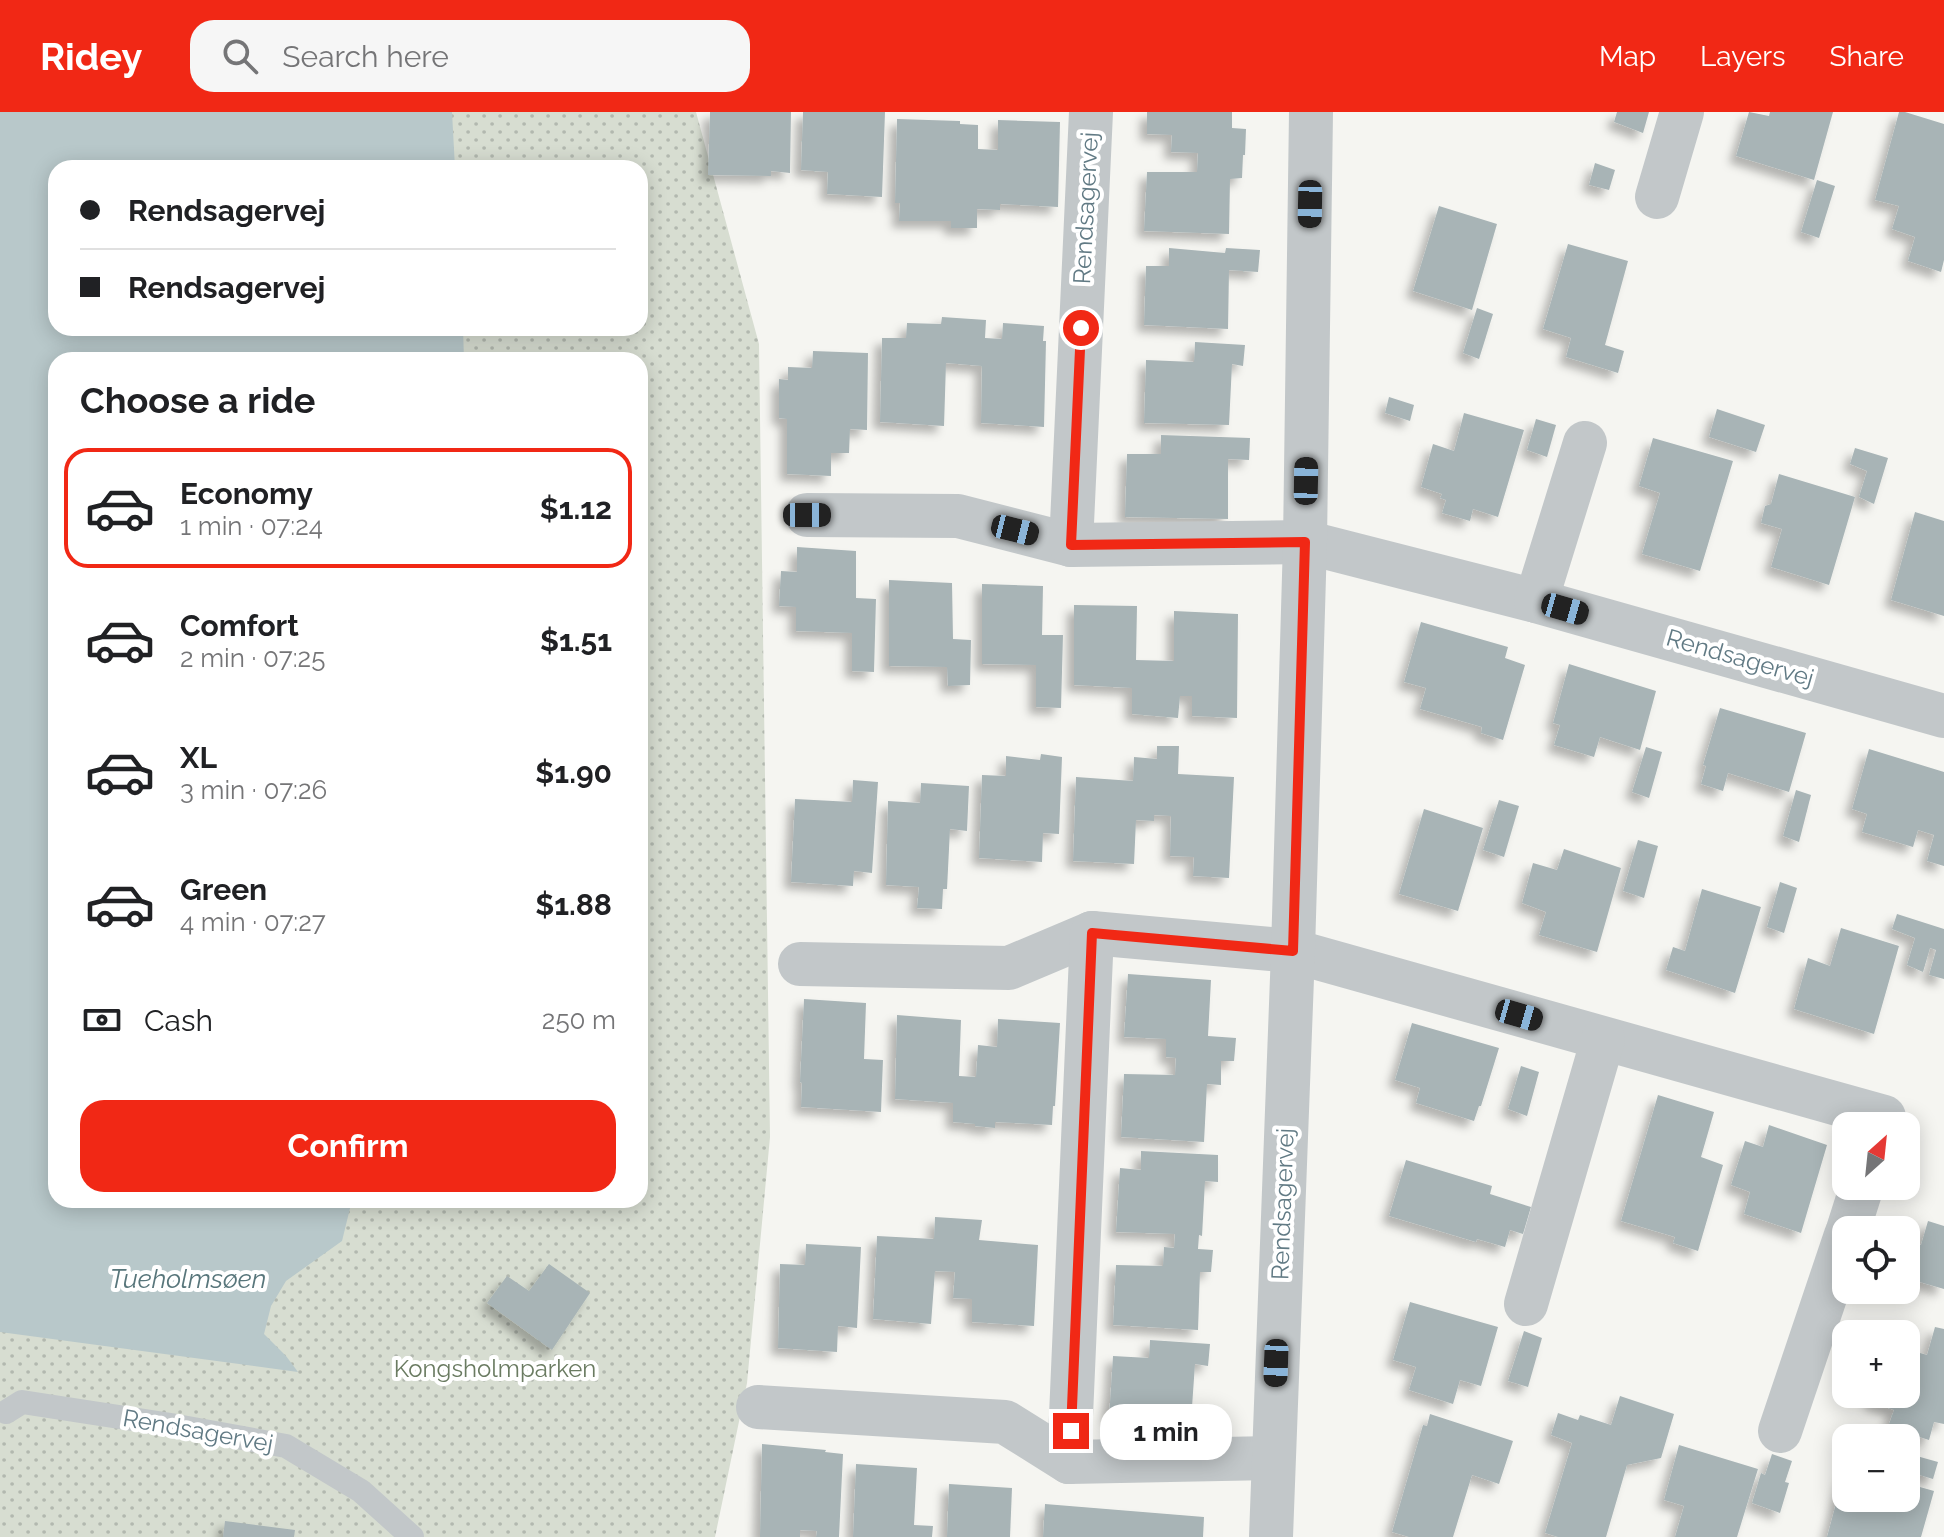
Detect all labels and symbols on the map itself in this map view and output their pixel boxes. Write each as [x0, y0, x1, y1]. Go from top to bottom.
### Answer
street label: Rendsagervej [1067, 131, 1104, 285]
car [1298, 180, 1322, 228]
route start [1063, 310, 1099, 346]
car [1294, 457, 1318, 505]
car [783, 503, 831, 527]
car [989, 513, 1041, 547]
car [1539, 591, 1591, 627]
street label: Rendsagervej [1663, 623, 1817, 692]
car [1493, 997, 1545, 1033]
north arrow [1832, 1112, 1920, 1200]
street label: Rendsagervej [1265, 1127, 1300, 1281]
water label: Tueholmsøen [110, 1264, 266, 1294]
car [1263, 1339, 1289, 1387]
park label: Kongsholmparken [394, 1354, 596, 1383]
street label: Rendsagervej [121, 1403, 276, 1458]
callout: 1 min [1099, 1403, 1231, 1459]
route end [1053, 1413, 1089, 1449]

